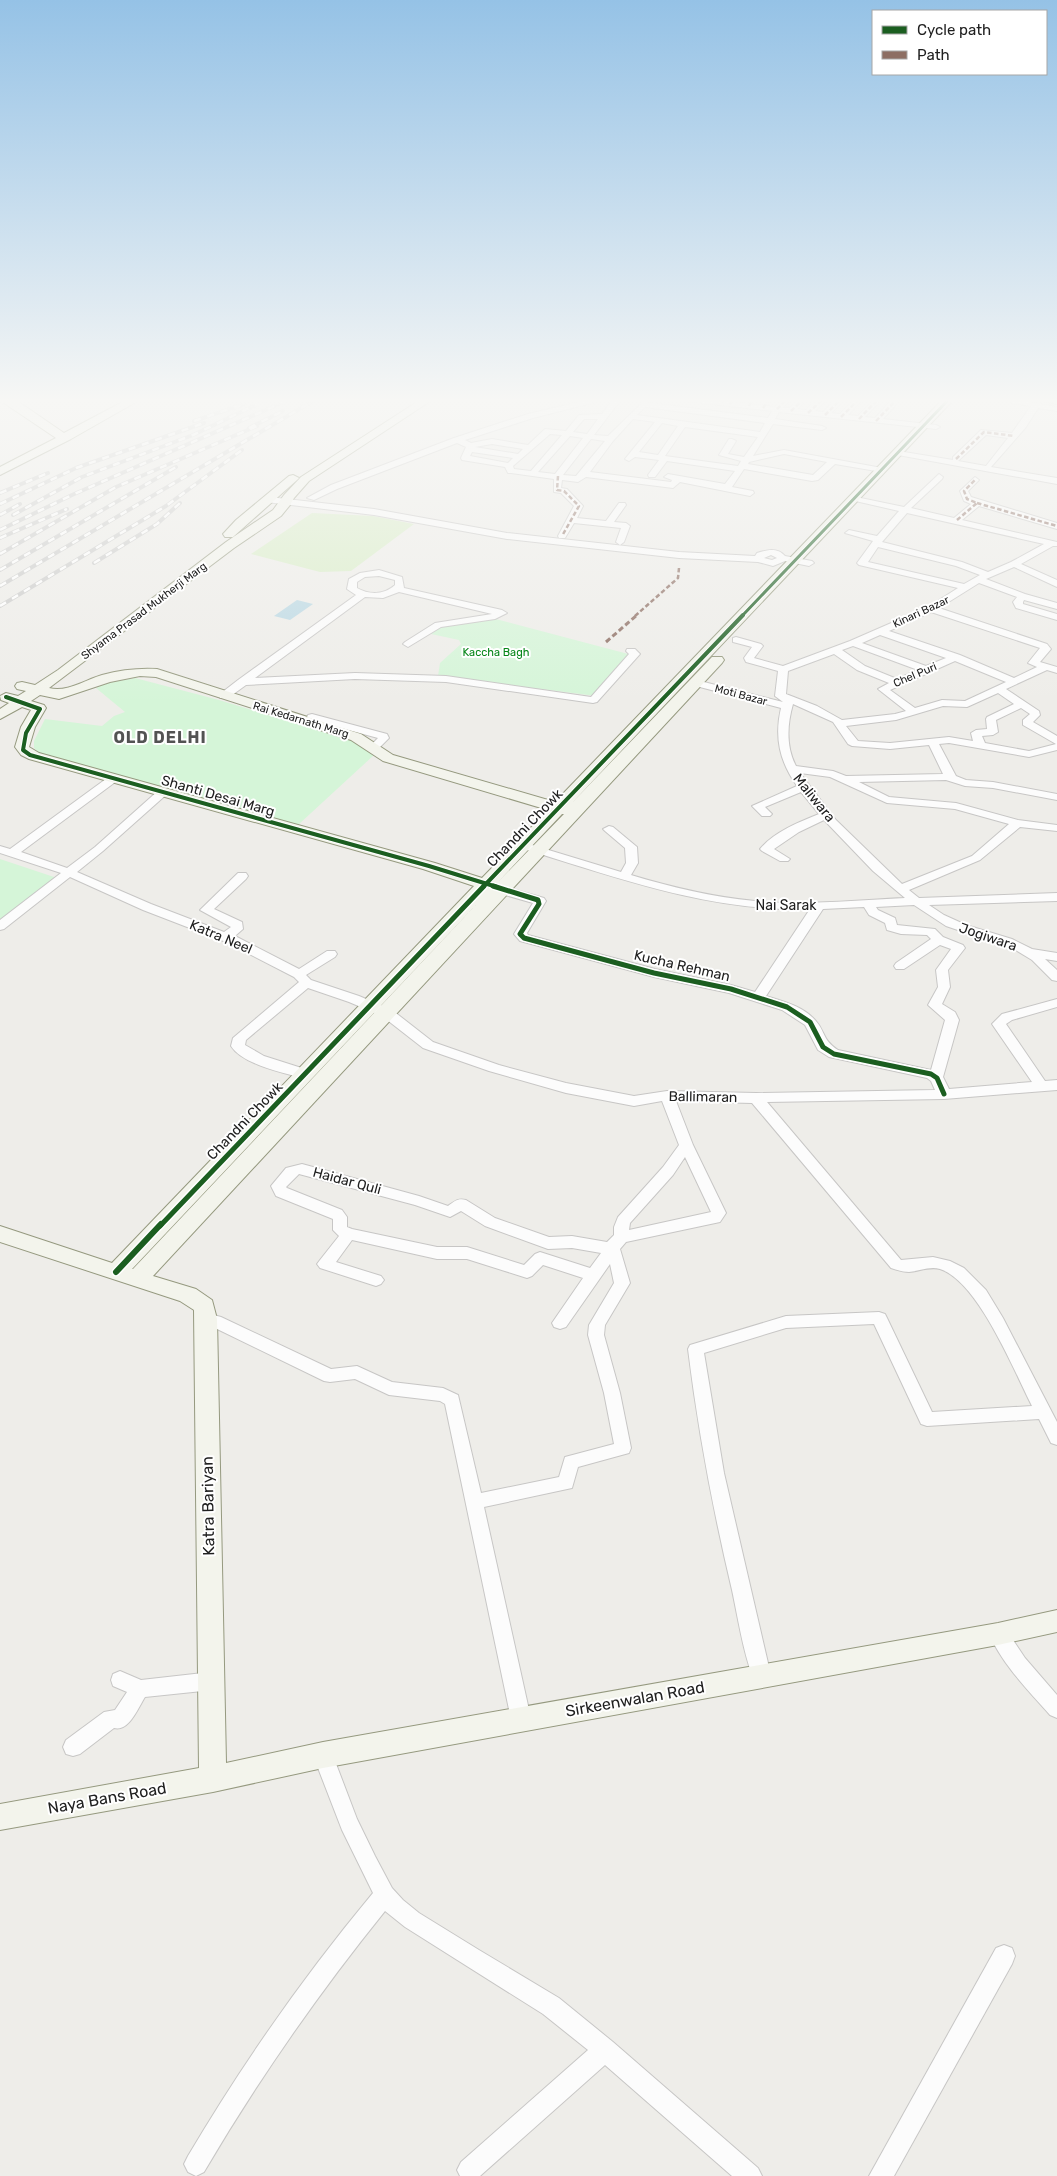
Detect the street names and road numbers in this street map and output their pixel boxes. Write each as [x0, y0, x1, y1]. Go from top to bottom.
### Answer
street label: Shyama Prasad Mukherji Marg [79, 560, 209, 662]
street label: Kinari Bazar [891, 593, 952, 631]
street label: Chel Puri [891, 660, 939, 690]
street label: Moti Bazar [713, 682, 770, 708]
street label: Rai Kedarnath Marg [251, 699, 351, 741]
street label: Maliwara [789, 770, 839, 826]
street label: Shanti Desai Marg [159, 772, 277, 820]
street label: Chandni Chowk [484, 785, 567, 871]
street label: Nai Sarak [756, 897, 817, 914]
street label: Katra Neel [187, 916, 255, 958]
street label: Jogiwara [957, 919, 1019, 955]
street label: Kucha Rehman [632, 947, 732, 985]
street label: Chandni Chowk [204, 1078, 287, 1164]
street label: Ballimaran [668, 1088, 738, 1106]
street label: Haidar Quli [311, 1164, 383, 1198]
street label: Katra Bariyan [198, 1456, 218, 1556]
street label: Sirkeenwalan Road [564, 1677, 706, 1721]
street label: Naya Bans Road [46, 1778, 168, 1818]

